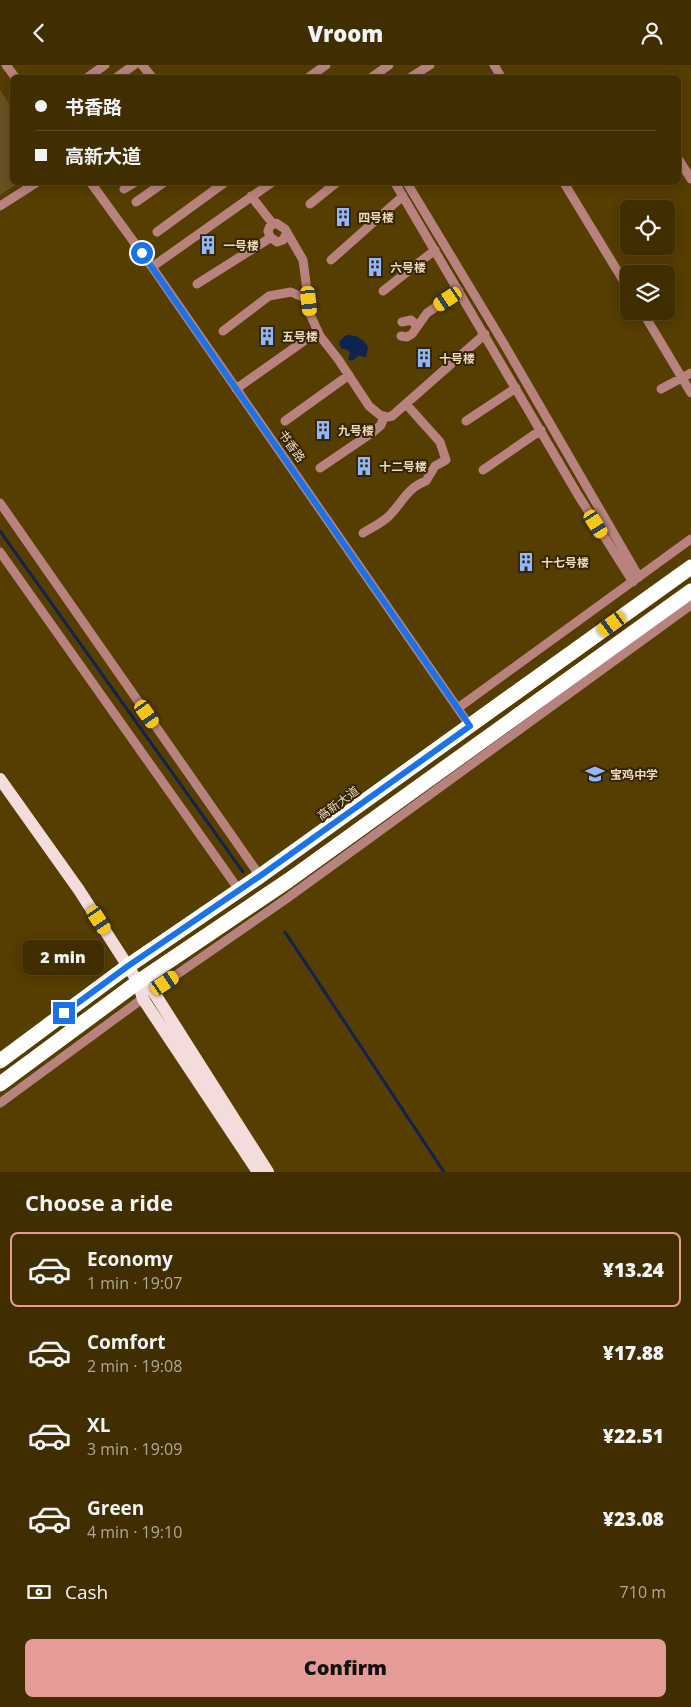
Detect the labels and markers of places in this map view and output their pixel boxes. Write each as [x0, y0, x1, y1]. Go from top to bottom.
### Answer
building icon: 四号楼 [332, 206, 354, 228]
place label: 四号楼 [358, 209, 394, 226]
building icon: 一号楼 [197, 234, 219, 256]
place label: 一号楼 [223, 237, 259, 254]
building icon: 六号楼 [364, 256, 386, 278]
place label: 六号楼 [390, 259, 426, 276]
building icon: 五号楼 [256, 325, 278, 347]
place label: 五号楼 [282, 328, 318, 345]
building icon: 十号楼 [413, 347, 435, 369]
place label: 十号楼 [439, 350, 475, 367]
building icon: 九号楼 [312, 419, 334, 441]
place label: 九号楼 [338, 422, 374, 439]
building icon: 十二号楼 [353, 455, 375, 477]
place label: 十二号楼 [379, 458, 427, 475]
building icon: 十七号楼 [515, 551, 537, 573]
place label: 十七号楼 [541, 554, 589, 571]
school or university icon: 宝鸡中学 [584, 763, 606, 785]
place label: 宝鸡中学 [610, 766, 658, 783]

